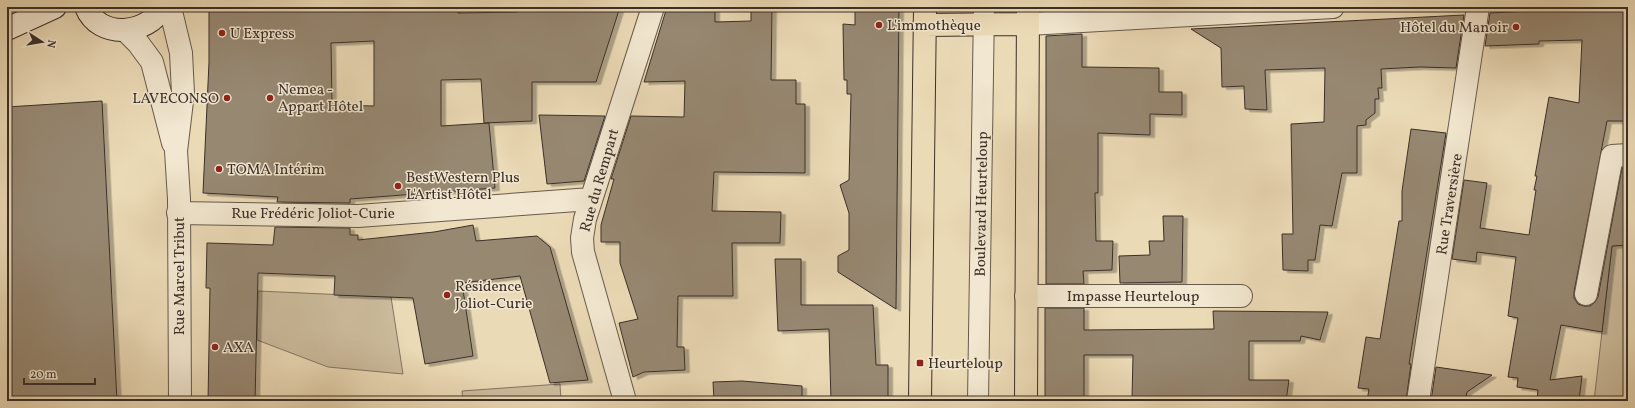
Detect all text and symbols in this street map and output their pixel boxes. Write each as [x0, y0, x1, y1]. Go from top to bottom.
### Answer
place label: L'immothèque [887, 16, 981, 37]
place label: Hôtel du Manoir [1400, 18, 1508, 39]
marker: L'immothèque [874, 20, 884, 30]
north arrow [22, 22, 62, 62]
marker: Hôtel du Manoir [1511, 22, 1521, 32]
place label: U Express [230, 24, 295, 45]
marker: U Express [217, 28, 227, 38]
text: N [42, 38, 58, 49]
place label: Nemea - Appart Hôtel [278, 80, 363, 118]
place label: LAVECONSO [132, 89, 219, 110]
marker: LAVECONSO [222, 93, 232, 103]
marker: Nemea - Appart Hôtel [265, 93, 275, 103]
street label: Rue du Rempart [576, 126, 625, 235]
street label: Boulevard Heurteloup [971, 131, 994, 277]
street label: Rue Traversière [1432, 152, 1469, 256]
place label: TOMA Intérim [227, 160, 325, 181]
marker: TOMA Intérim [214, 164, 224, 174]
place label: BestWestern Plus L'Artist Hôtel [406, 168, 520, 206]
marker: BestWestern Plus L'Artist Hôtel [393, 181, 403, 191]
street label: Rue Frédéric Joliot-Curie [231, 204, 395, 225]
street label: Rue Marcel Tribut [170, 217, 191, 335]
place label: Résidence Joliot-Curie [455, 277, 532, 315]
street label: Impasse Heurteloup [1067, 287, 1199, 308]
marker: Résidence Joliot-Curie [442, 290, 452, 300]
place label: AXA [223, 338, 255, 359]
marker: AXA [210, 342, 220, 352]
place label: Heurteloup [928, 354, 1003, 375]
marker: Heurteloup [915, 358, 925, 368]
scale bar [24, 360, 95, 386]
text: 20 m [30, 367, 57, 383]

